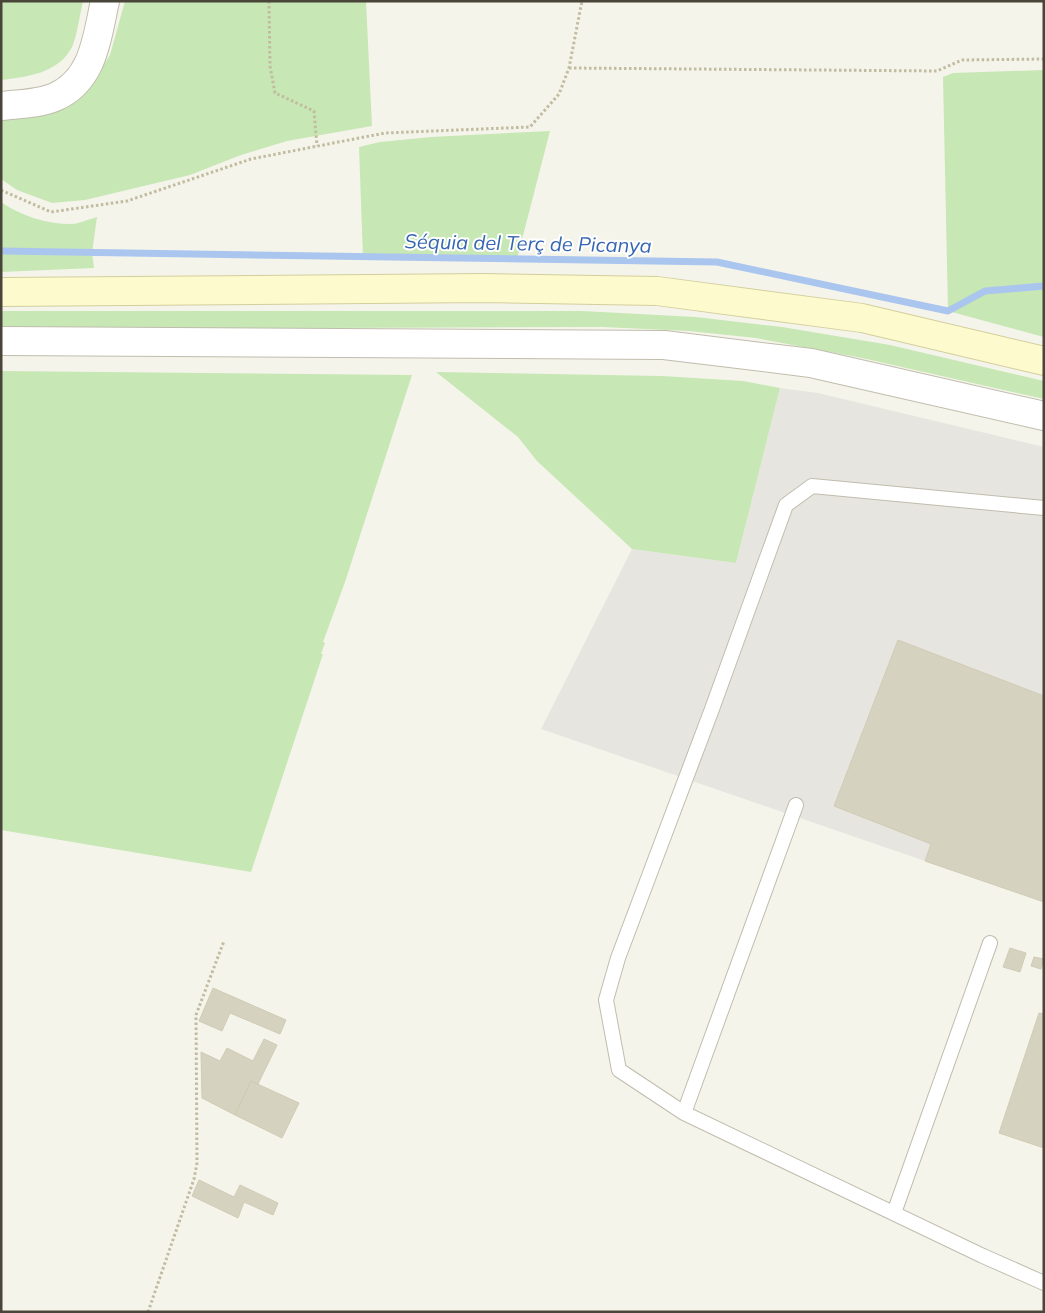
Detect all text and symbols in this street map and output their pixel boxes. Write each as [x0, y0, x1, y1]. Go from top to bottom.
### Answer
water label: Séquia del Terç de Picanya [404, 228, 652, 258]

